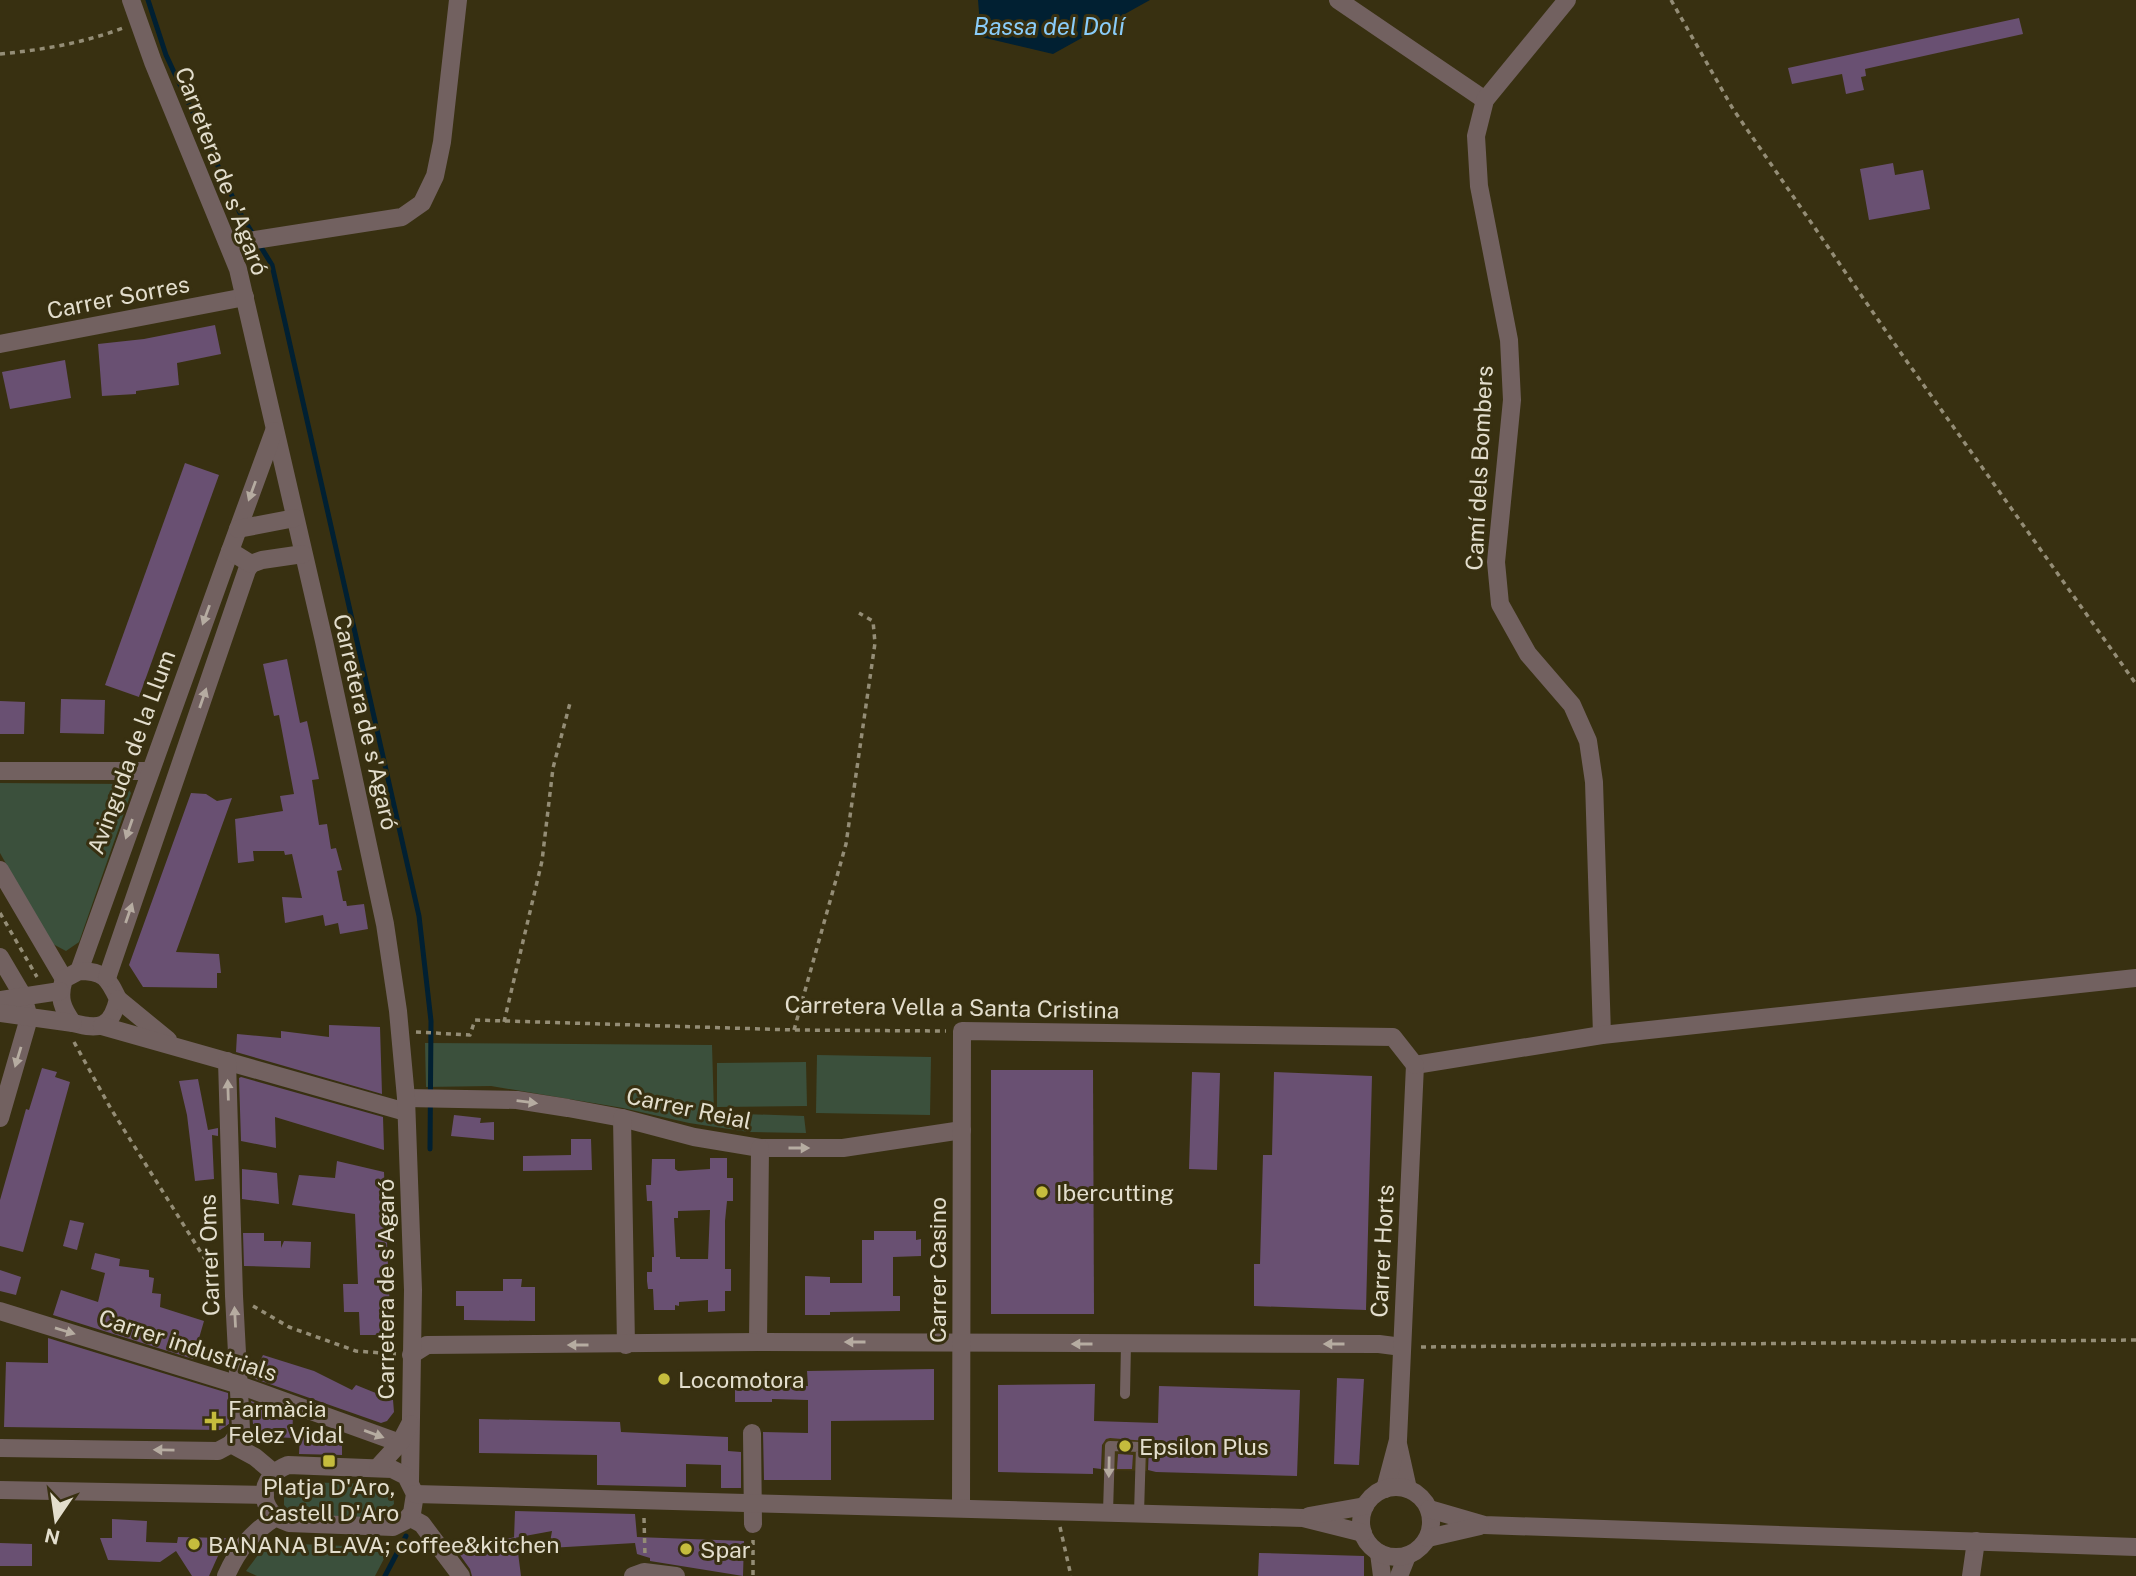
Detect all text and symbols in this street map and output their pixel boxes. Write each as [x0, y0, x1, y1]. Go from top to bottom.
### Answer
water label: Bassa del Dolí [973, 12, 1127, 40]
street label: Carretera de s'Agaró [170, 63, 274, 279]
street label: Carrer Sorres [44, 270, 192, 324]
street label: Camí dels Bombers [1460, 365, 1498, 571]
one-way arrow [246, 480, 257, 501]
one-way arrow [201, 605, 212, 626]
street label: Carretera de s'Agaró [328, 611, 404, 833]
street label: Avinguda de la Llum [81, 646, 181, 858]
one-way arrow [198, 687, 209, 708]
one-way arrow [123, 819, 134, 840]
one-way arrow [125, 903, 135, 924]
street label: Carretera Vella a Santa Cristina [784, 991, 1120, 1023]
one-way arrow [12, 1047, 22, 1068]
one-way arrow [223, 1079, 234, 1101]
street label: Carrer Reial [624, 1082, 754, 1134]
one-way arrow [516, 1096, 538, 1107]
one-way arrow [788, 1142, 810, 1154]
street label: Carretera de s'Agaró [372, 1179, 399, 1399]
place label: Ibercutting [1056, 1179, 1174, 1206]
marker: Ibercutting [1034, 1184, 1050, 1200]
street label: Carrer Horts [1365, 1184, 1399, 1318]
street label: Carrer Oms [193, 1194, 225, 1316]
street label: Carrer Casino [924, 1197, 951, 1343]
street label: Carrer industrials [95, 1303, 281, 1387]
one-way arrow [230, 1306, 241, 1328]
one-way arrow [55, 1327, 76, 1337]
one-way arrow [843, 1337, 865, 1348]
one-way arrow [1071, 1338, 1093, 1350]
one-way arrow [567, 1339, 589, 1351]
one-way arrow [1323, 1339, 1345, 1350]
place label: Locomotora [678, 1366, 805, 1393]
marker: Locomotora [656, 1371, 672, 1387]
place label: Farmàcia Felez Vidal [228, 1395, 344, 1448]
marker: Farmàcia Felez Vidal [206, 1413, 222, 1429]
one-way arrow [364, 1428, 385, 1439]
place label: Epsilon Plus [1139, 1433, 1269, 1460]
marker: Epsilon Plus [1117, 1438, 1133, 1454]
one-way arrow [153, 1444, 175, 1456]
marker: Platja D'Aro, Castell D'Aro [321, 1453, 337, 1469]
one-way arrow [1104, 1456, 1115, 1478]
place label: Platja D'Aro, Castell D'Aro [259, 1473, 399, 1526]
north arrow [21, 1485, 91, 1555]
text: N [42, 1524, 62, 1549]
place label: BANANA BLAVA; coffee&kitchen [208, 1531, 559, 1558]
marker: BANANA BLAVA; coffee&kitchen [186, 1536, 202, 1552]
place label: Spar [700, 1536, 751, 1563]
marker: Spar [678, 1541, 694, 1557]

